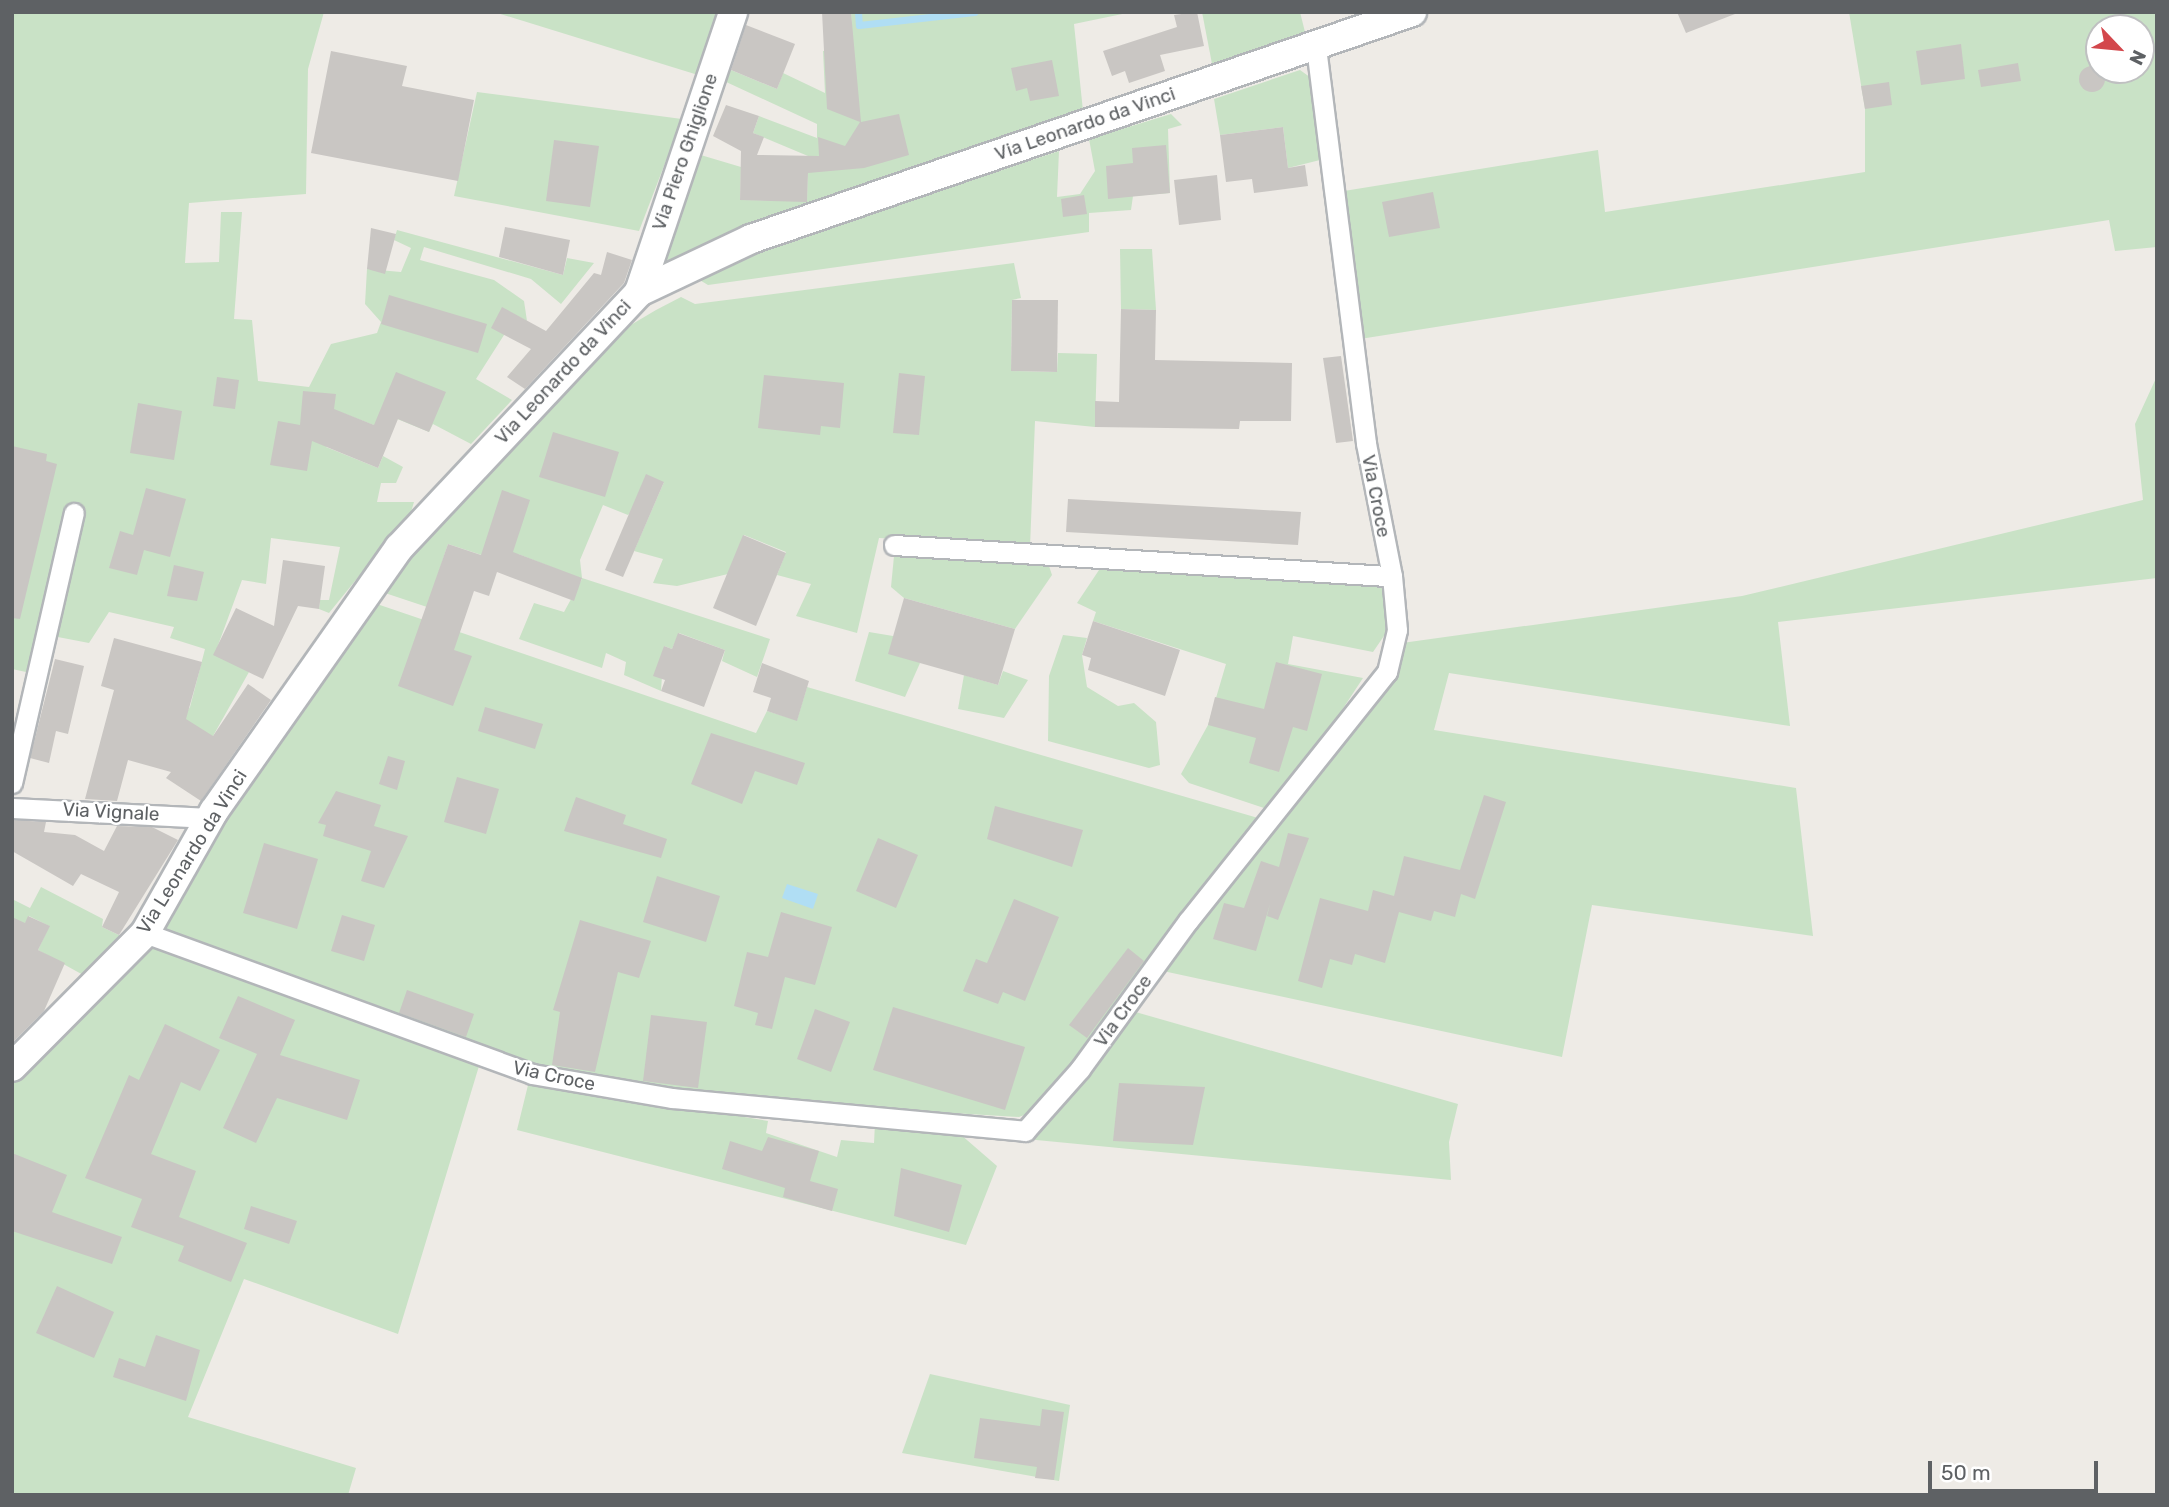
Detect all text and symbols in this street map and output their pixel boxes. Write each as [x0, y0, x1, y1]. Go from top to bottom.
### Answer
north arrow [2085, 14, 2155, 84]
text: N [2124, 46, 2151, 69]
street label: Via Piero Ghiglione [647, 70, 723, 234]
street label: Via Leonardo da Vinci [991, 82, 1179, 166]
street label: Via Leonardo da Vinci [490, 295, 636, 449]
street label: Via Croce [1357, 453, 1395, 539]
street label: Via Leonardo da Vinci [132, 765, 252, 939]
street label: Via Vignale [62, 798, 160, 826]
street label: Via Croce [1089, 970, 1157, 1052]
street label: Via Croce [511, 1056, 597, 1096]
scale bar [1931, 1448, 2101, 1492]
text: 50 m [1941, 1460, 1991, 1485]

